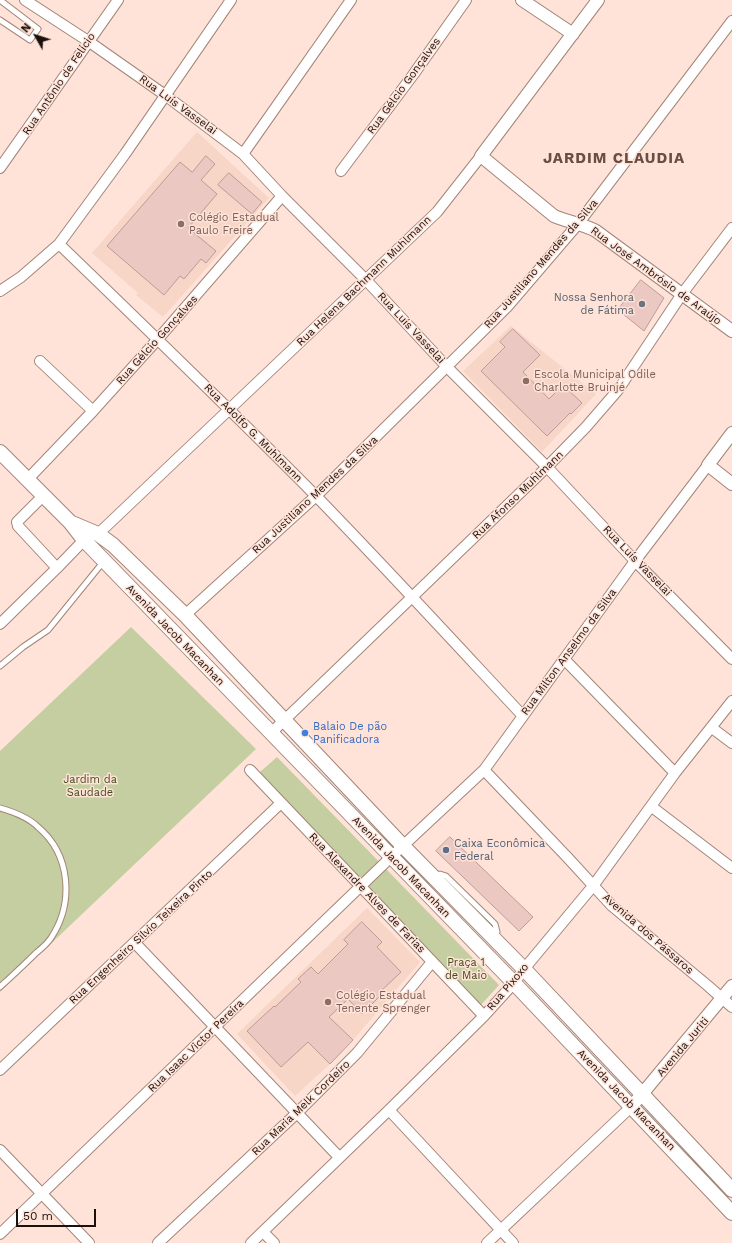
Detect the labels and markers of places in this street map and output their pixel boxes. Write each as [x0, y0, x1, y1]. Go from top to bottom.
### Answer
place label: Colégio Estadual Paulo Freire [189, 211, 279, 237]
marker: Colégio Estadual Paulo Freire [176, 219, 186, 229]
place label: Nossa Senhora de Fátima [554, 291, 634, 317]
marker: Nossa Senhora de Fátima [637, 299, 647, 309]
place label: Escola Municipal Odile Charlotte Bruinjé [534, 368, 656, 394]
marker: Escola Municipal Odile Charlotte Bruinjé [521, 376, 531, 386]
place label: Balaio De pão Panificadora [313, 720, 387, 746]
marker: Balaio De pão Panificadora [300, 728, 310, 738]
place label: Caixa Econômica Federal [454, 837, 545, 863]
marker: Caixa Econômica Federal [441, 845, 451, 855]
place label: Colégio Estadual Tenente Sprenger [336, 989, 430, 1015]
marker: Colégio Estadual Tenente Sprenger [323, 997, 333, 1007]

